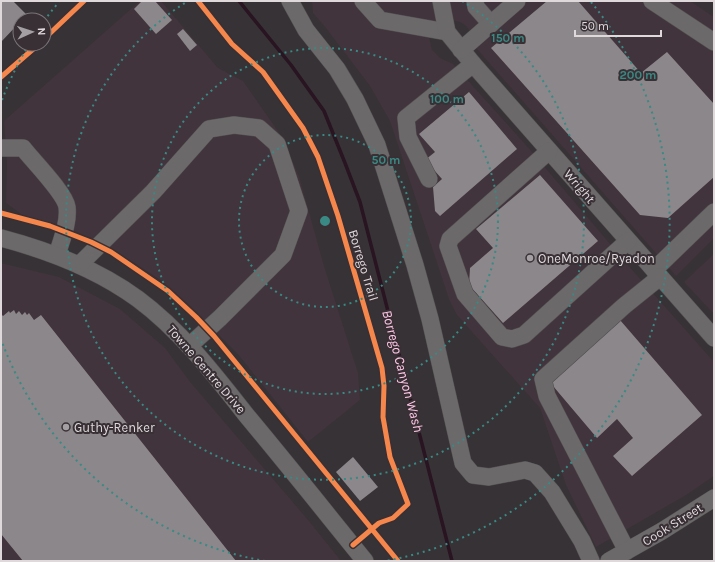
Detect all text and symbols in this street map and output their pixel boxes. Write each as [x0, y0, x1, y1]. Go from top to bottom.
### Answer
north arrow [12, 12, 52, 52]
scale bar [575, 12, 661, 38]
text: 50 m [581, 19, 609, 33]
text: N [35, 27, 48, 36]
text: 150 m [491, 31, 525, 45]
text: 200 m [620, 68, 656, 82]
text: 100 m [430, 92, 464, 106]
text: 50 m [372, 153, 401, 167]
street label: Wright [561, 166, 598, 206]
centre of rings [318, 214, 332, 228]
street label: Borrego Trail [346, 228, 381, 303]
place label: OneMonroe/Ryadon [538, 251, 655, 266]
marker: OneMonroe/Ryadon [525, 253, 535, 263]
water label: Borrego Canyon Wash [378, 308, 427, 434]
street label: Towne Centre Drive [164, 322, 249, 417]
place label: Guthy-Renker [74, 420, 155, 435]
marker: Guthy-Renker [61, 422, 71, 432]
street label: Cook Street [639, 500, 705, 549]

